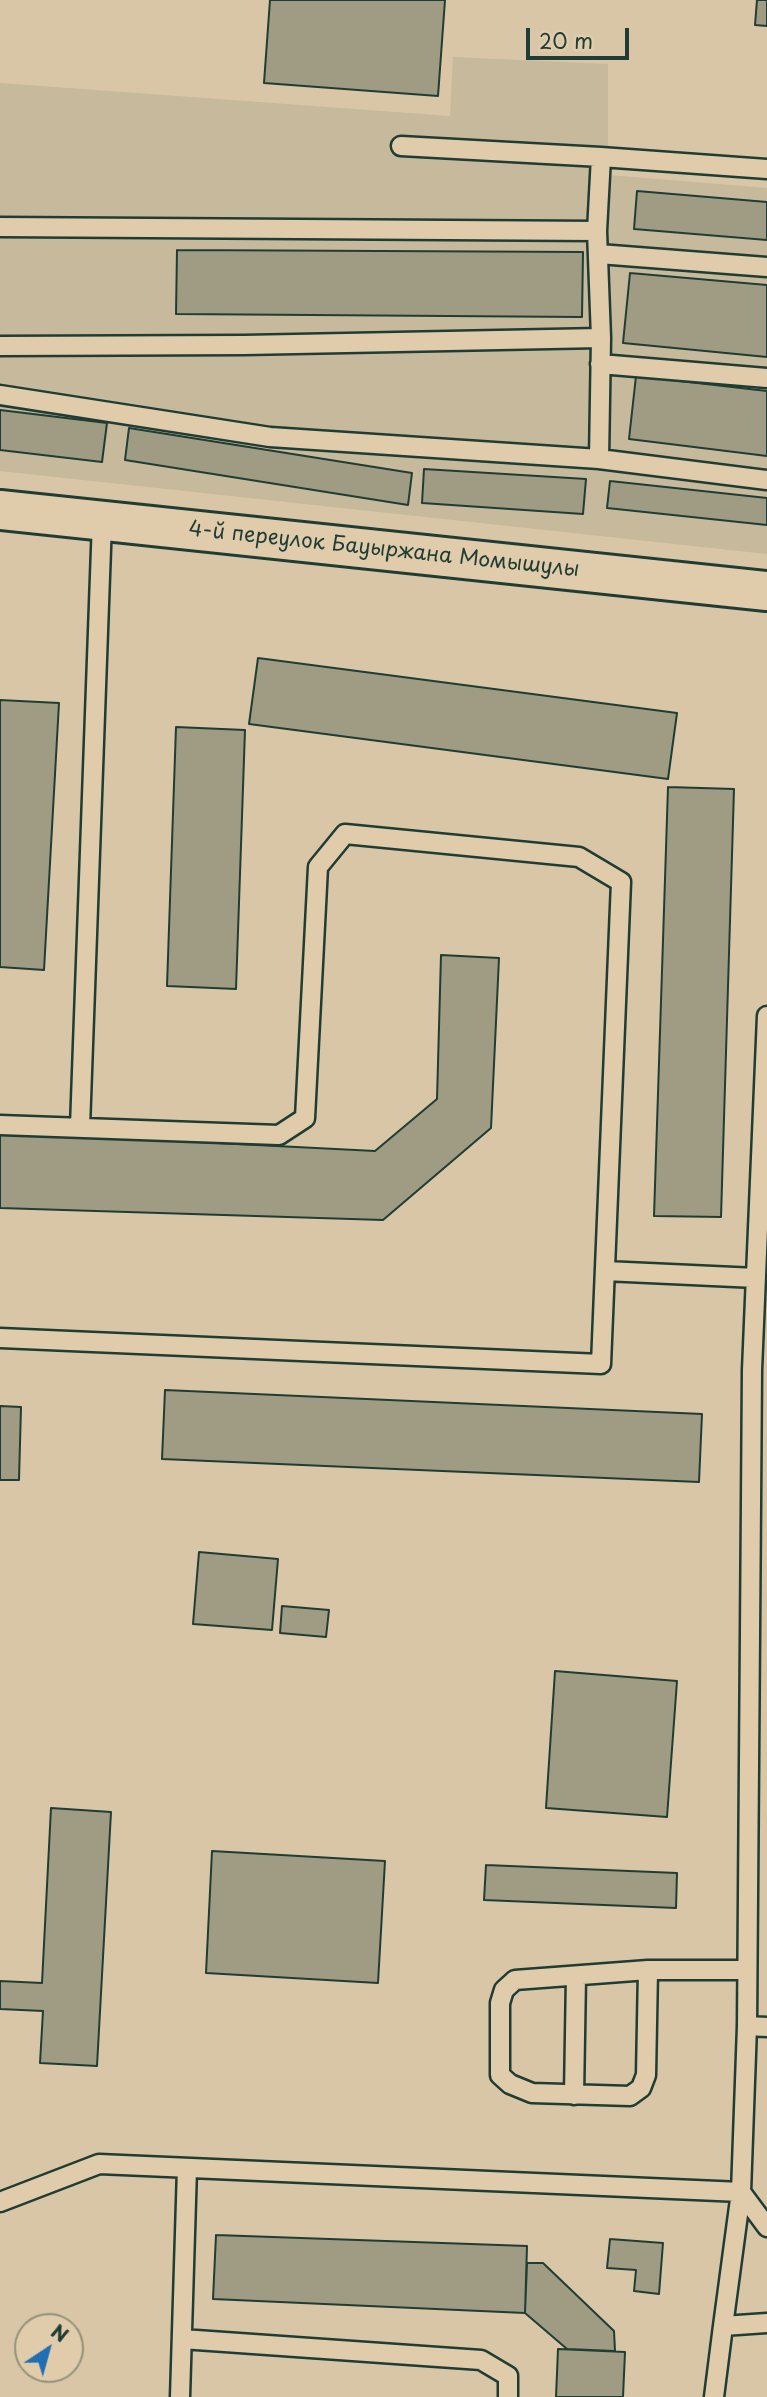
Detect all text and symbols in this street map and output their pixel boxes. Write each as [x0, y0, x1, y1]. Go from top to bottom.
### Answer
scale bar [529, 14, 632, 58]
text: 20 m [539, 24, 593, 56]
street label: 4-й переулок Бауыржана Момышулы [187, 517, 581, 583]
north arrow [14, 2313, 84, 2383]
text: N [46, 2317, 74, 2348]

